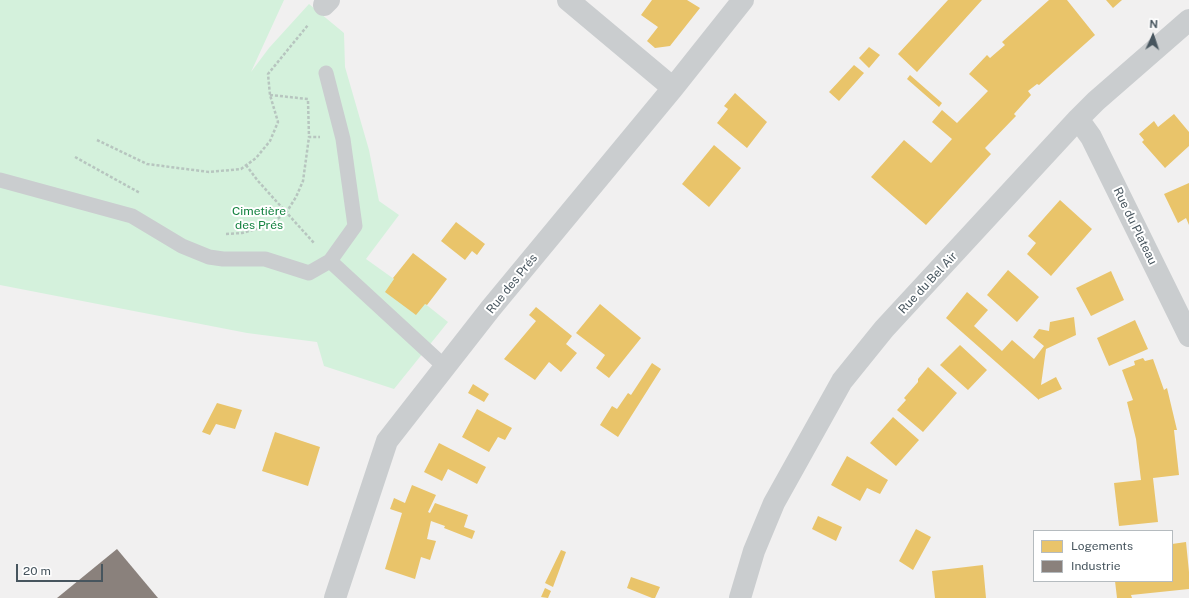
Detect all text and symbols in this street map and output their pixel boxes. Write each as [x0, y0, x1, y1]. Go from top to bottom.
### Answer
north arrow [1133, 16, 1173, 56]
text: N [1149, 18, 1158, 30]
street label: Rue du Plateau [1110, 185, 1160, 267]
park label: Cimetière des Prés [232, 204, 286, 232]
street label: Rue du Bel Air [896, 249, 960, 317]
street label: Rue des Prés [484, 251, 540, 317]
legend [1033, 530, 1173, 582]
text: Logements [1071, 539, 1133, 553]
scale bar [18, 556, 105, 582]
text: Industrie [1071, 559, 1121, 573]
text: 20 m [23, 564, 51, 578]

